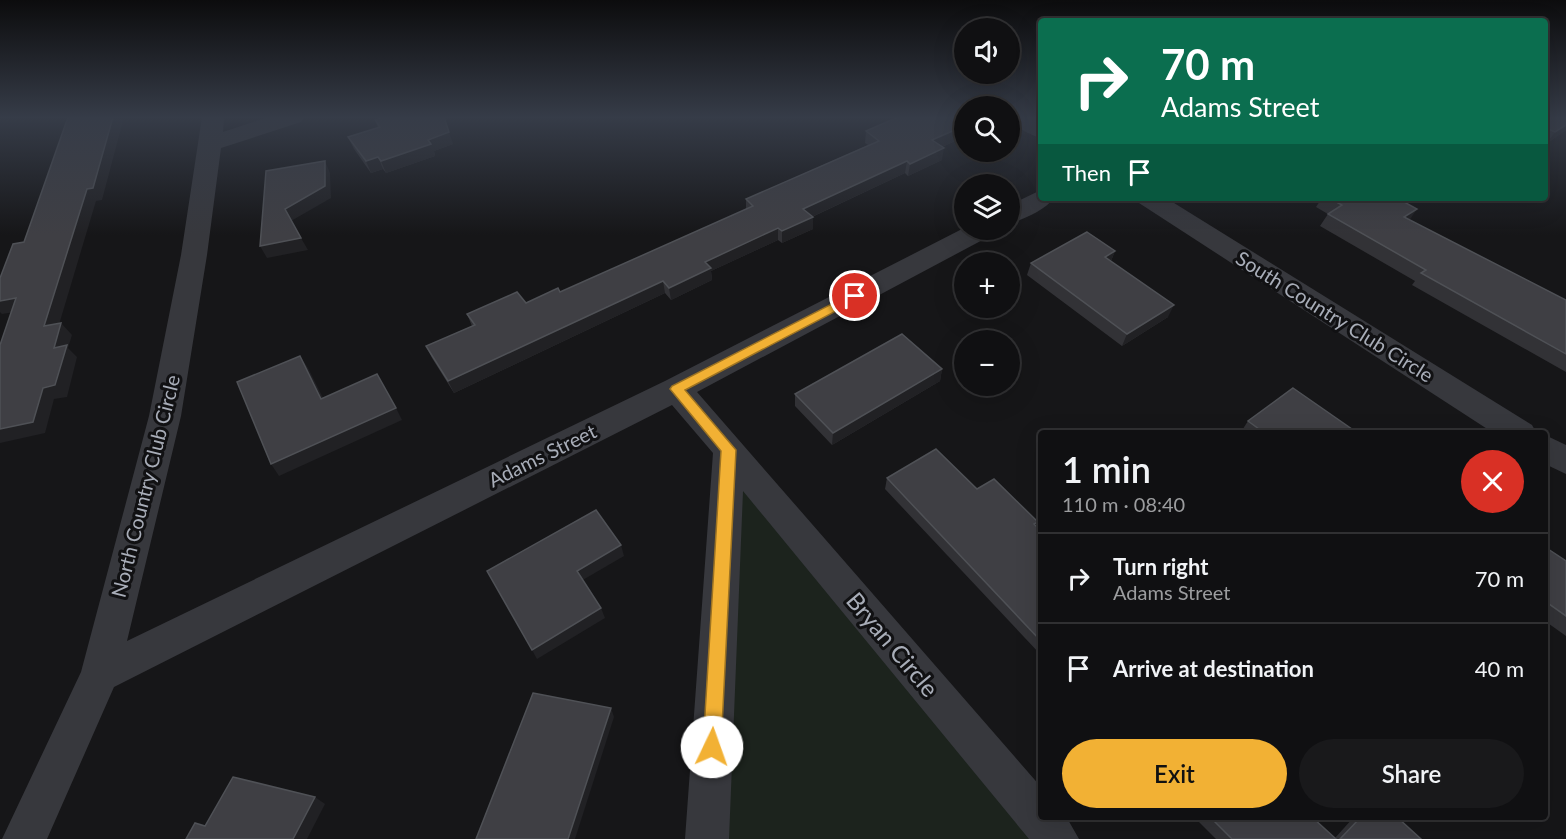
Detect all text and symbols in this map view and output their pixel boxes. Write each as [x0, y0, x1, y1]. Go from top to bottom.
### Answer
map controls [954, 18, 1020, 396]
button: sound [954, 18, 1020, 84]
text: 70 m [1161, 39, 1255, 89]
icon: right [1062, 42, 1140, 120]
text: Adams Street [1161, 90, 1319, 123]
button: search [954, 96, 1020, 162]
icon: arrive [1123, 156, 1156, 189]
text: Then [1062, 159, 1111, 186]
button: layers [954, 174, 1020, 240]
street label: South Country Club Circle [1232, 245, 1438, 387]
button: + [954, 252, 1020, 318]
pin [829, 270, 880, 321]
icon: arrive [838, 279, 871, 312]
button: − [954, 330, 1020, 396]
street label: North Country Club Circle [106, 372, 184, 600]
street label: Adams Street [484, 418, 600, 492]
text: 1 min [1062, 447, 1151, 491]
button: close [1461, 450, 1524, 513]
text: 110 m · 08:40 [1062, 492, 1185, 516]
text: Turn right [1113, 553, 1208, 580]
icon: right [1062, 562, 1095, 595]
text: 70 m [1475, 565, 1524, 592]
text: Adams Street [1113, 580, 1230, 604]
street label: Bryan Circle [841, 586, 945, 702]
icon: arrive [1062, 652, 1095, 685]
text: Arrive at destination [1113, 655, 1314, 682]
text: 40 m [1475, 655, 1524, 682]
position arrow [680, 715, 744, 779]
button: Exit [1062, 739, 1287, 808]
button: Share [1299, 739, 1524, 808]

